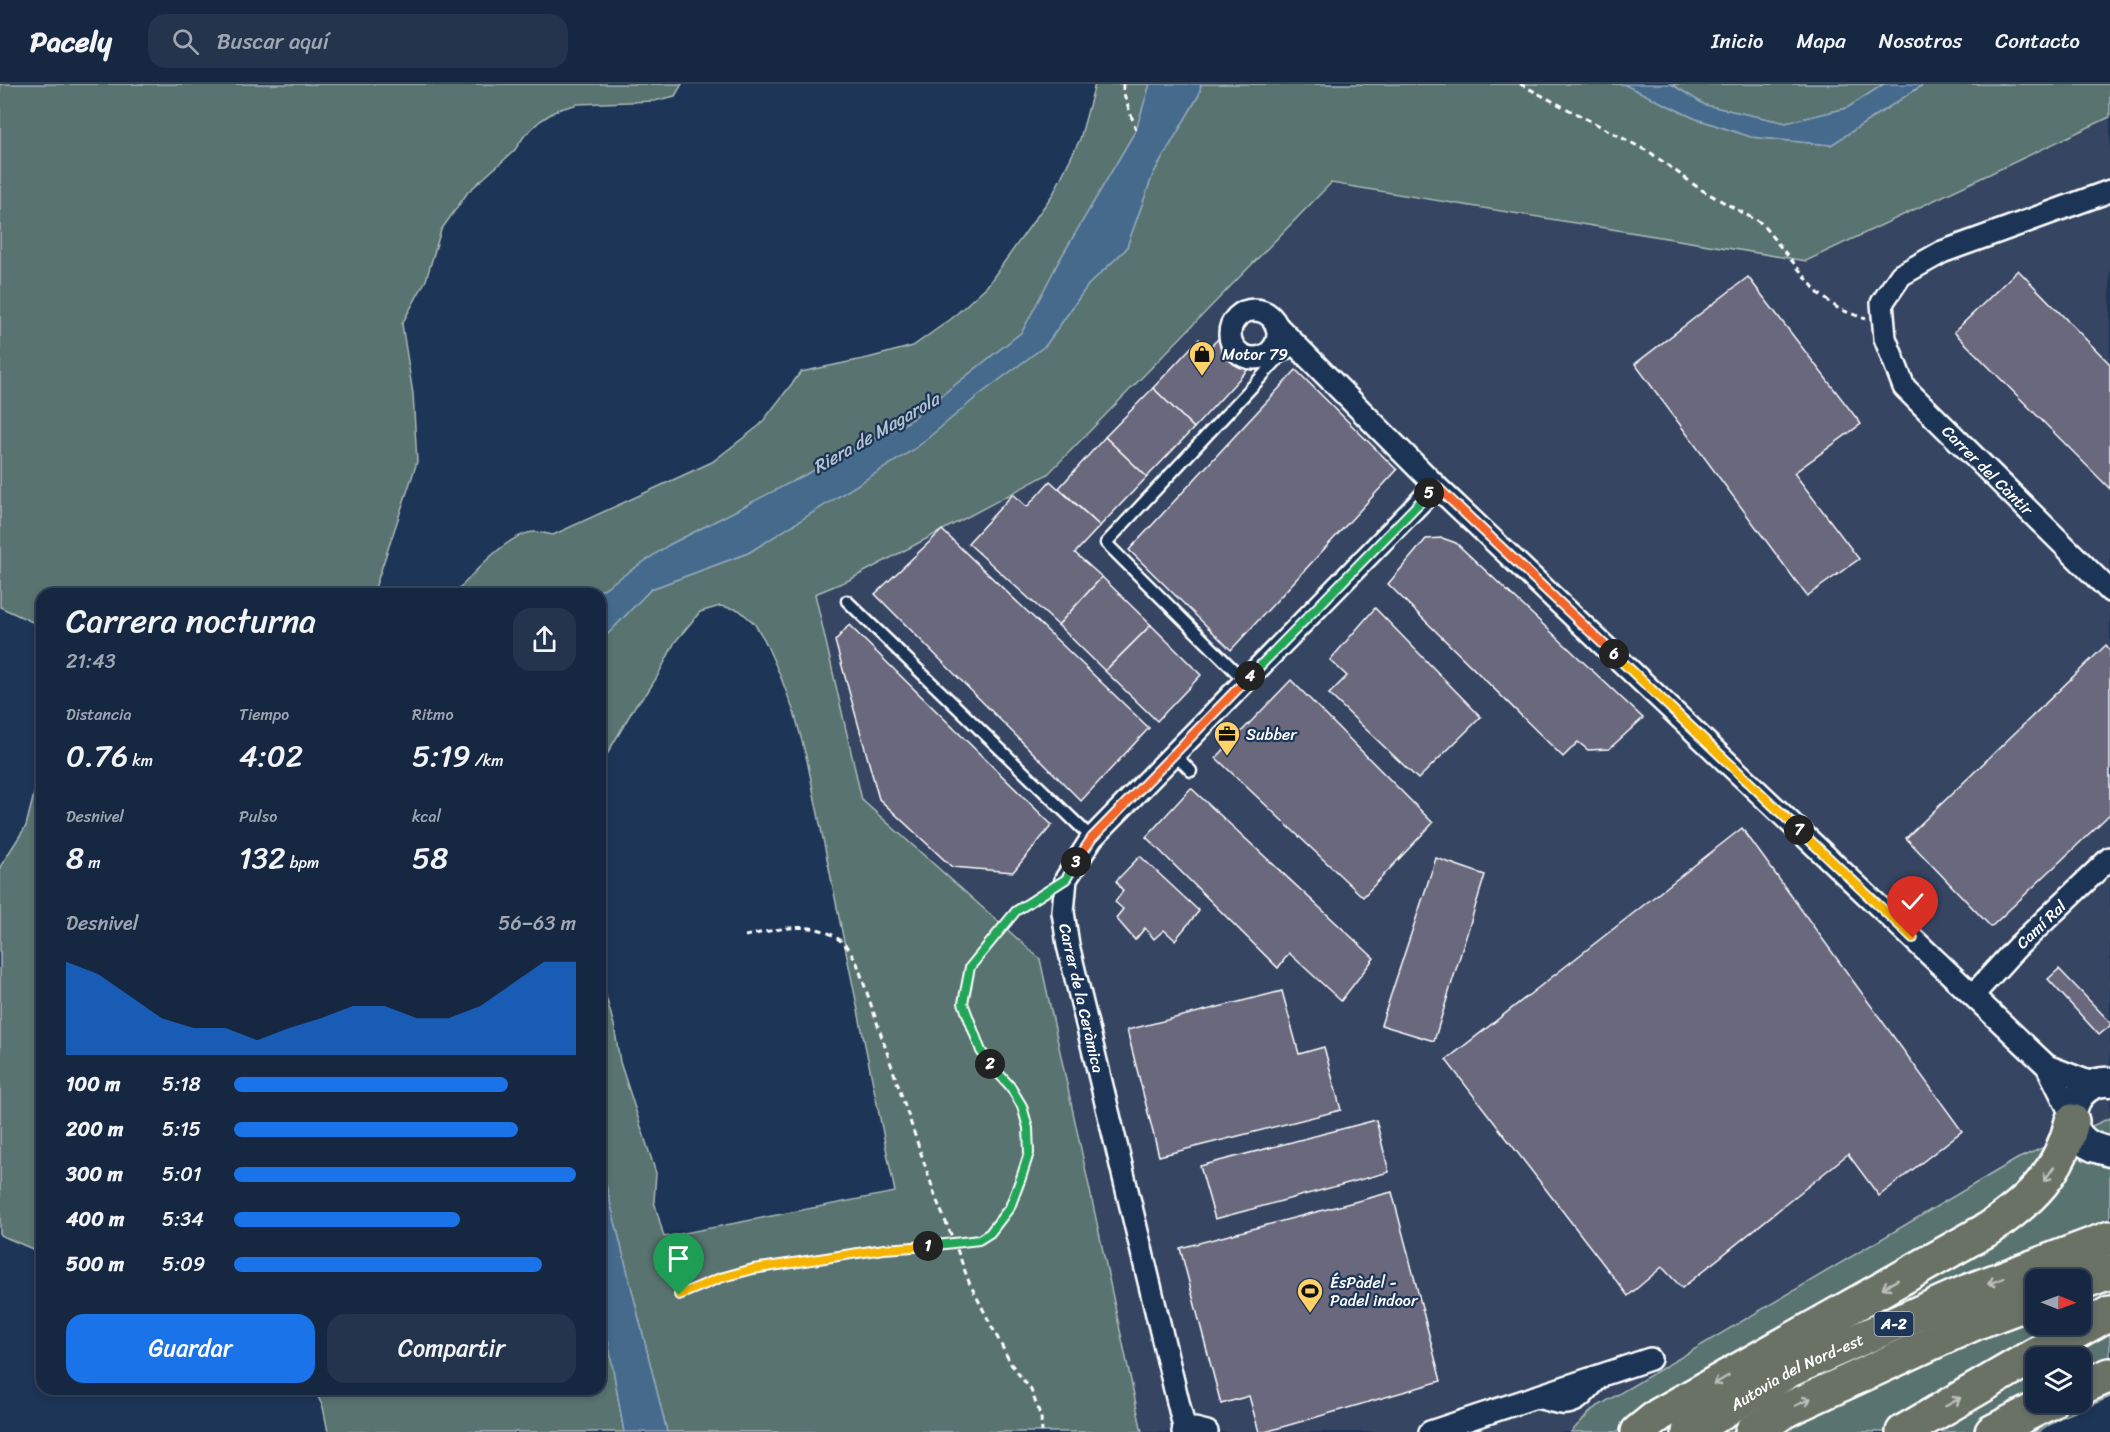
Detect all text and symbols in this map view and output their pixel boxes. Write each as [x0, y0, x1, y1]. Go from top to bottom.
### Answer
search box [148, 14, 568, 68]
text: Pacely [30, 17, 112, 66]
text: Buscar aquí [217, 22, 329, 61]
text: Inicio [1711, 22, 1763, 60]
text: Mapa [1796, 22, 1846, 60]
text: Nosotros [1879, 22, 1962, 60]
text: Contacto [1995, 22, 2080, 60]
icon: search [169, 25, 202, 58]
shop icon: Motor 79 [1187, 339, 1217, 377]
place label: Motor 79 [1222, 340, 1288, 369]
water label: Riera de Magarola [806, 383, 947, 482]
street label: Carrer del Càntir [1935, 418, 2041, 524]
pin: 5 [1414, 478, 1444, 508]
text: 5 [1424, 478, 1434, 507]
text: Carrera nocturna [66, 592, 316, 650]
button: share [513, 608, 576, 671]
pin: 6 [1599, 639, 1629, 669]
text: 6 [1609, 639, 1619, 668]
text: 21:43 [66, 644, 116, 679]
pin: 4 [1235, 661, 1265, 691]
text: 4 [1245, 661, 1255, 690]
text: Distancia [66, 700, 132, 729]
text: Tiempo [239, 700, 289, 729]
text: Ritmo [412, 700, 454, 729]
office icon: Subber [1212, 719, 1242, 757]
place label: Subber [1246, 720, 1298, 749]
text: 0.76 [66, 729, 128, 783]
text: 4:02 [239, 729, 303, 783]
text: 5:19 [412, 729, 471, 783]
text: km [128, 746, 153, 775]
text: /km [471, 746, 504, 775]
text: Desnivel [66, 802, 124, 831]
text: Pulso [239, 802, 277, 831]
text: kcal [412, 802, 441, 831]
pin: 7 [1784, 815, 1814, 845]
text: 7 [1794, 815, 1804, 844]
text: 8 [66, 831, 84, 885]
text: 132 [239, 831, 286, 885]
text: 58 [412, 831, 448, 885]
pin: 3 [1061, 847, 1091, 877]
text: 3 [1072, 847, 1080, 876]
text: m [84, 848, 101, 877]
text: bpm [286, 848, 319, 877]
pin [1887, 876, 1938, 938]
icon: check [1896, 885, 1929, 918]
street label: Camí Ral [2009, 893, 2074, 956]
text: Desnivel [66, 906, 138, 941]
text: 56–63 m [498, 906, 576, 941]
street label: Carrer de la Ceràmica [1050, 920, 1113, 1076]
pin: 2 [975, 1049, 1005, 1079]
text: 2 [985, 1049, 995, 1078]
text: 100 m [66, 1067, 120, 1102]
text: 5:18 [162, 1067, 201, 1102]
text: 200 m [66, 1112, 123, 1147]
text: 5:15 [162, 1112, 201, 1147]
text: 300 m [66, 1157, 123, 1192]
text: 5:01 [162, 1157, 201, 1192]
one-way arrow [2043, 1166, 2055, 1182]
text: 400 m [66, 1202, 124, 1237]
text: 5:34 [162, 1202, 204, 1237]
pin: 1 [913, 1231, 943, 1261]
text: 1 [925, 1231, 931, 1260]
pin [653, 1233, 704, 1295]
icon: arrive [662, 1242, 695, 1275]
text: 500 m [66, 1247, 124, 1282]
text: 5:09 [162, 1247, 205, 1282]
place label: ÉsPàdel - Padel indoor [1330, 1268, 1419, 1315]
north arrow [2025, 1269, 2091, 1335]
map controls [2025, 1269, 2091, 1413]
sports icon: ÉsPàdel - Padel indoor [1295, 1276, 1325, 1314]
one-way arrow [1987, 1276, 2006, 1287]
one-way arrow [1882, 1278, 1899, 1290]
road number: A-2 [1874, 1312, 1914, 1336]
button: Guardar [66, 1314, 315, 1383]
button: Compartir [327, 1314, 576, 1383]
street label: Autovia del Nord-est [1724, 1325, 1869, 1419]
button: layers [2025, 1347, 2091, 1413]
one-way arrow [1712, 1375, 1730, 1386]
one-way arrow [1944, 1395, 1961, 1407]
one-way arrow [1793, 1396, 1811, 1408]

